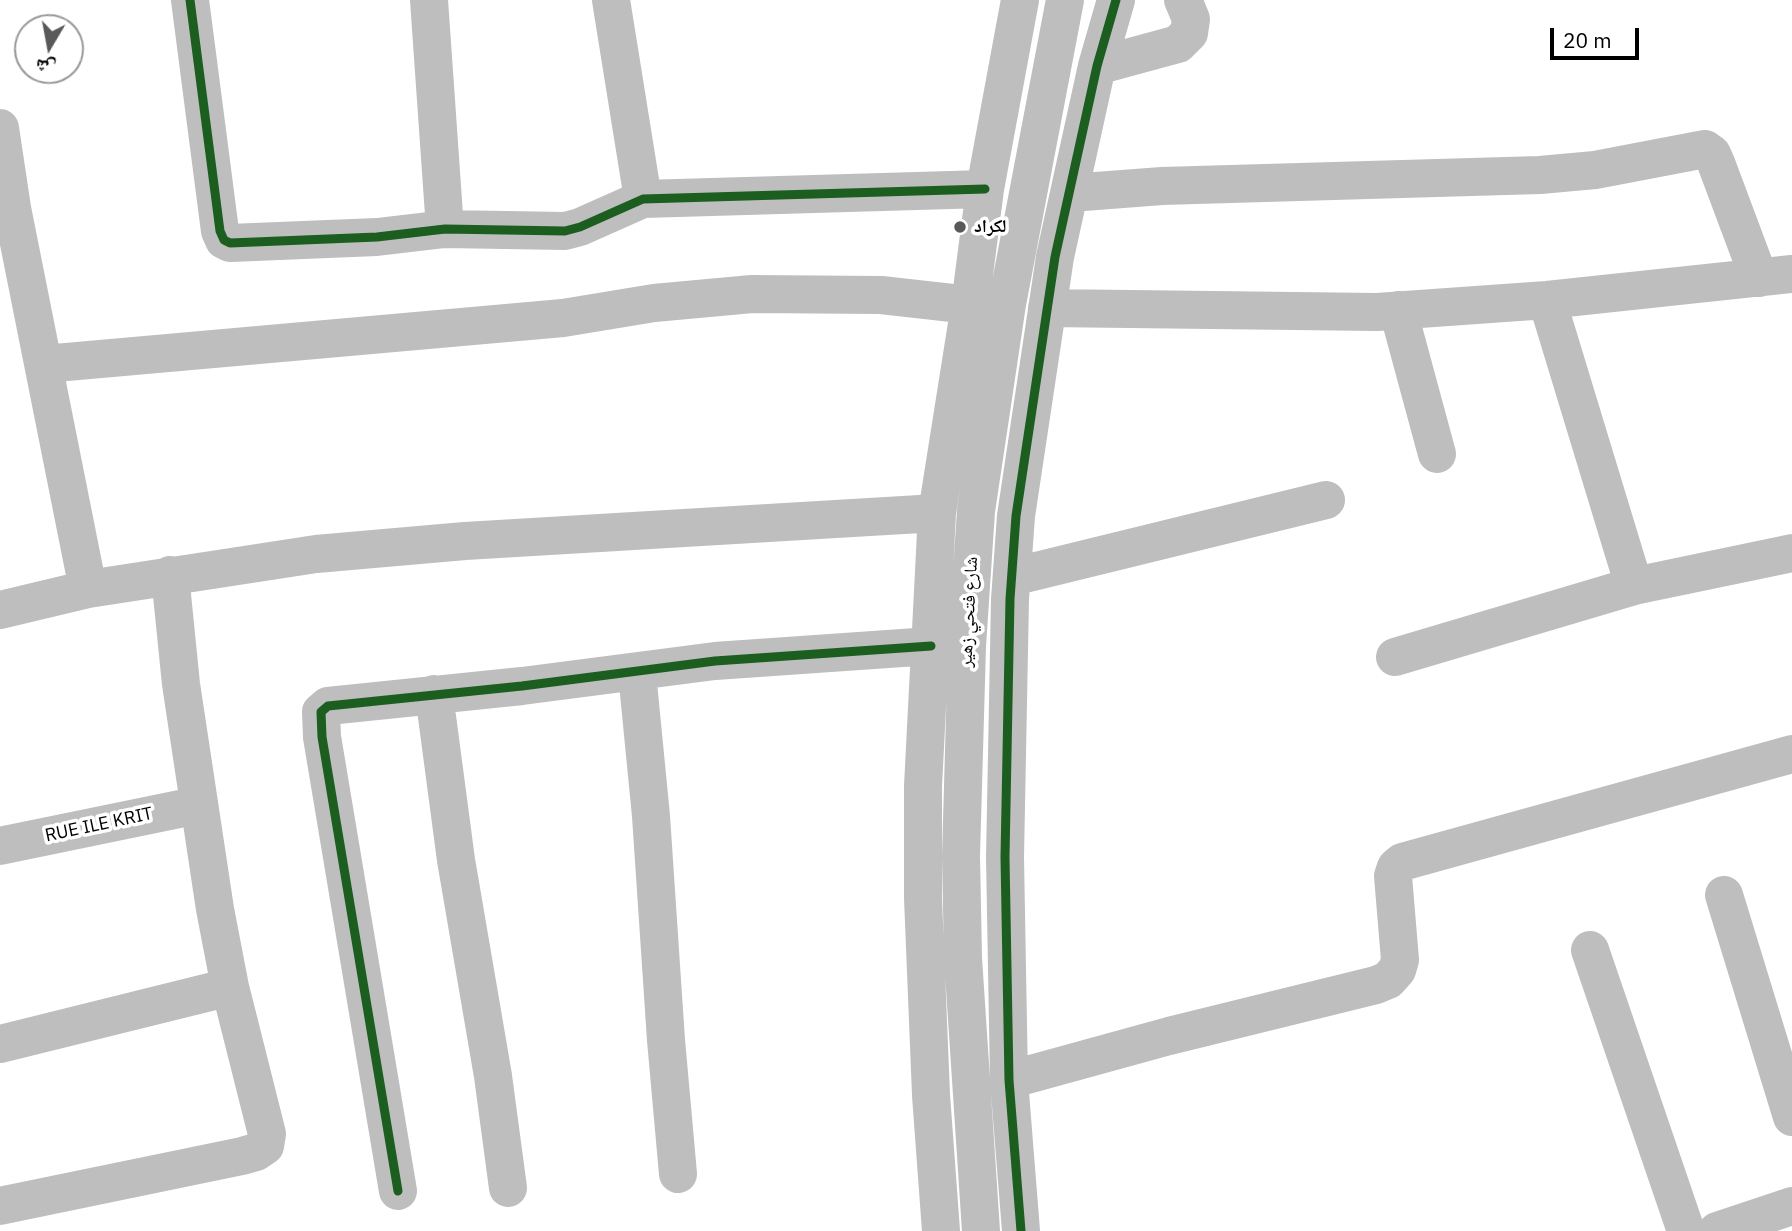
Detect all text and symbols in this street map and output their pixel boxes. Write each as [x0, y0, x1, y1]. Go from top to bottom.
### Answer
north arrow [14, 14, 84, 84]
scale bar [1554, 14, 1643, 58]
text: 20 m [1563, 26, 1612, 54]
text: ش [34, 54, 58, 81]
place label: لكراد [974, 216, 1006, 238]
marker: لكراد [952, 219, 968, 235]
street label: شارع فتحي زهير [955, 556, 983, 668]
street label: RUE ILE KRIT [43, 803, 155, 847]

